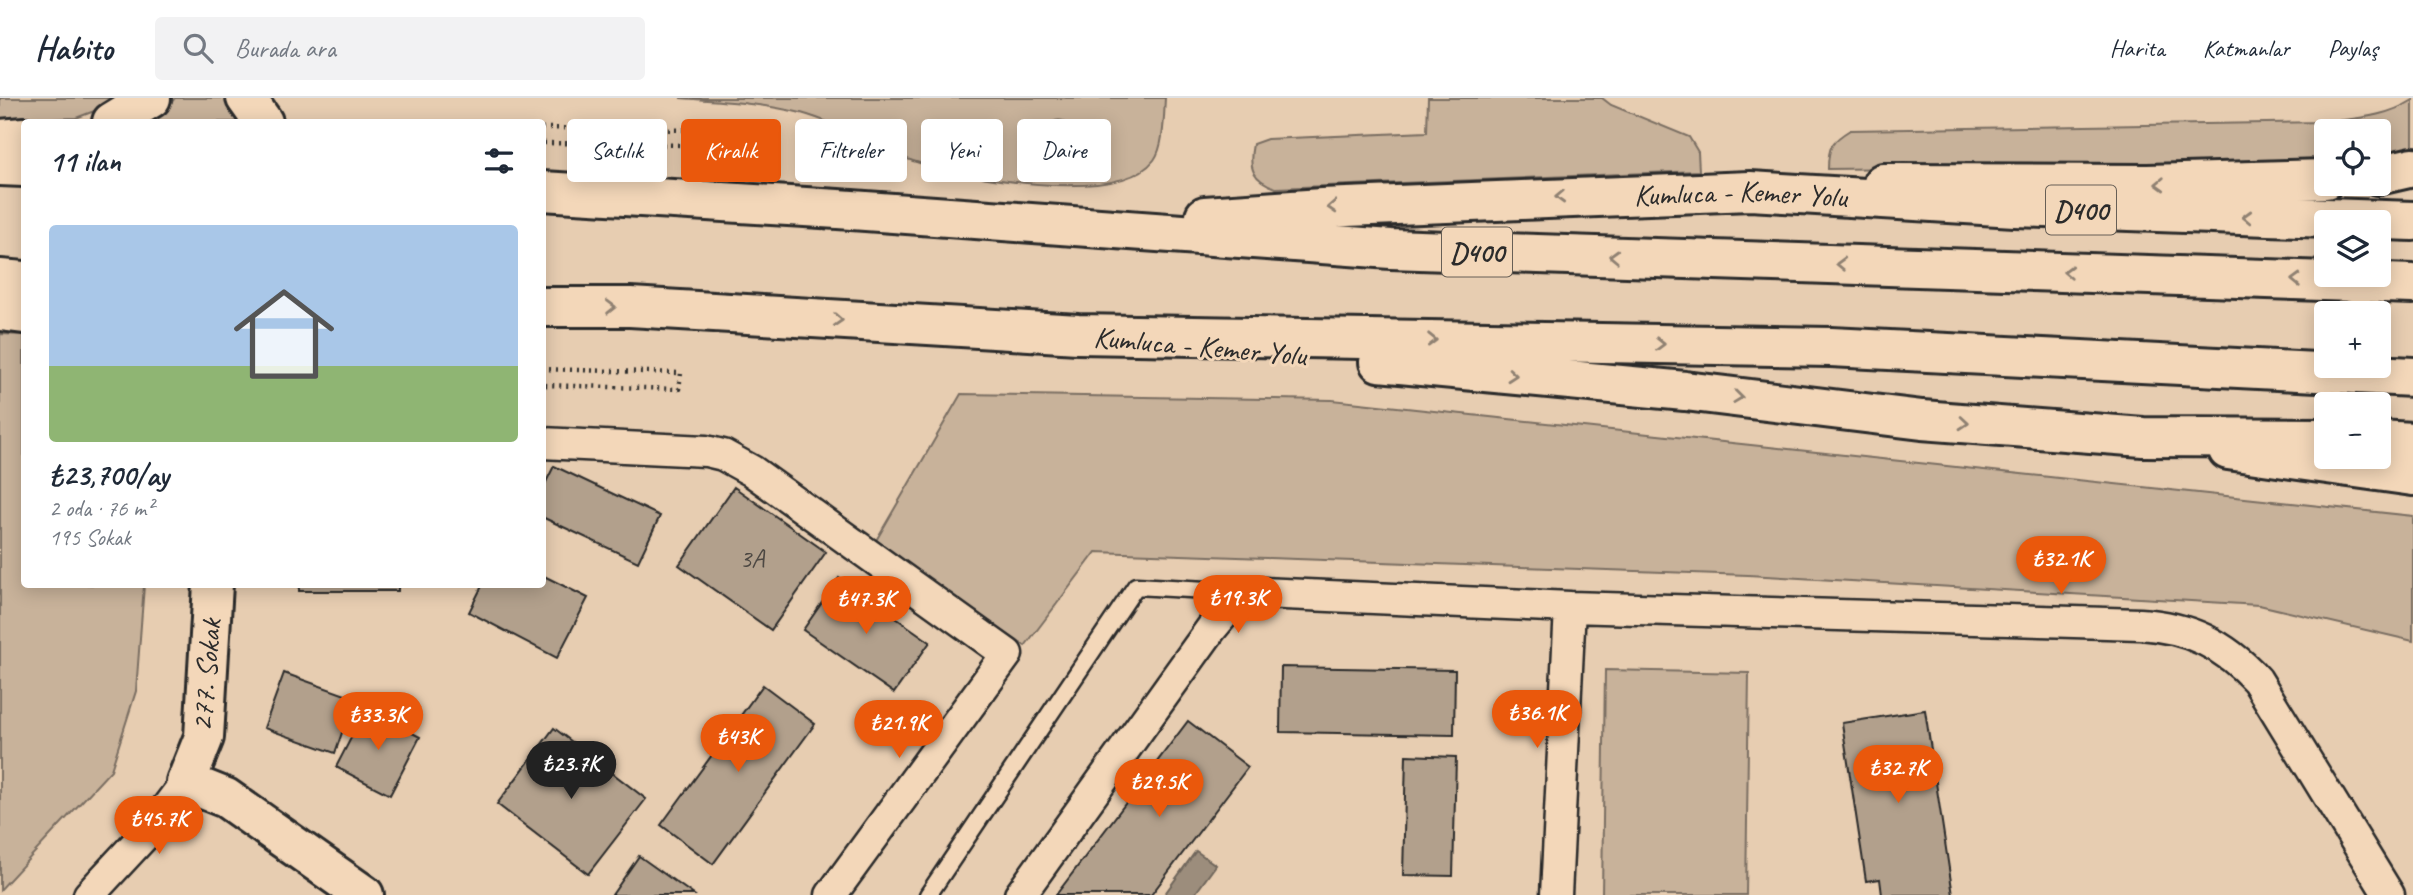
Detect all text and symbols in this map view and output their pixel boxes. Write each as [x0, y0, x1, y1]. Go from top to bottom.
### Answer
search box [155, 17, 645, 80]
text: Habito [35, 27, 113, 69]
icon: search [179, 29, 217, 67]
text: Burada ara [235, 32, 336, 65]
text: Harita [2110, 33, 2165, 63]
text: Katmanlar [2203, 33, 2290, 63]
text: Paylaş [2328, 33, 2378, 63]
chip: Satılık [567, 119, 667, 182]
chip: Kiralık [681, 119, 781, 182]
chip: Filtreler [795, 119, 907, 182]
chip: Yeni [921, 119, 1003, 182]
chip: Daire [1017, 119, 1111, 182]
map controls [2314, 119, 2391, 469]
button: locate [2314, 119, 2391, 196]
text: 11 ilan [49, 142, 121, 180]
icon: filters [480, 142, 518, 180]
street label: Kumluca - Kemer Yolu [1633, 172, 1850, 216]
one-way arrow [2154, 176, 2165, 191]
road number: D400 [2046, 186, 2116, 234]
one-way arrow [1554, 190, 1565, 205]
one-way arrow [1327, 200, 1338, 215]
one-way arrow [2241, 209, 2252, 224]
button: layers [2314, 210, 2391, 287]
road number: D400 [1442, 228, 1512, 276]
one-way arrow [1608, 249, 1619, 264]
one-way arrow [1835, 257, 1846, 272]
one-way arrow [2063, 264, 2073, 280]
icon: home [221, 271, 347, 397]
one-way arrow [2290, 272, 2301, 287]
one-way arrow [605, 300, 616, 315]
button: + [2314, 301, 2391, 378]
one-way arrow [833, 312, 844, 327]
street label: Kumluca - Kemer Yolu [1092, 318, 1310, 374]
one-way arrow [1427, 333, 1438, 348]
one-way arrow [1655, 337, 1666, 352]
one-way arrow [1506, 367, 1517, 382]
one-way arrow [1732, 390, 1744, 405]
button: − [2314, 392, 2391, 469]
one-way arrow [1959, 415, 1970, 430]
text: ₺23,700/ay [49, 456, 169, 494]
text: 2 oda · 76 m² [49, 494, 153, 523]
text: 195 Sokak [49, 523, 131, 552]
pin: ₺32.1K [2004, 536, 2118, 596]
house number: 3A [740, 542, 766, 575]
text: ₺32.1K [2032, 544, 2090, 573]
pin: ₺19.3K [1181, 575, 1295, 635]
pin: ₺47.3K [809, 576, 923, 636]
text: ₺19.3K [1209, 583, 1267, 612]
text: ₺47.3K [837, 584, 895, 613]
street label: 277. Sokak [182, 615, 230, 733]
pin: ₺36.1K [1480, 690, 1594, 750]
pin: ₺33.3K [321, 692, 435, 752]
text: ₺36.1K [1508, 698, 1566, 727]
text: ₺33.3K [349, 700, 407, 729]
pin: ₺21.9K [842, 700, 956, 760]
text: ₺21.9K [870, 708, 928, 737]
pin: ₺43K [697, 714, 779, 774]
text: ₺43K [717, 722, 759, 751]
pin: ₺23.7K [514, 742, 628, 801]
pin: ₺32.7K [1841, 746, 1955, 805]
text: ₺23.7K [542, 749, 600, 778]
text: ₺32.7K [1869, 753, 1927, 782]
pin: ₺29.5K [1102, 760, 1216, 819]
text: ₺29.5K [1131, 767, 1188, 796]
pin: ₺45.7K [102, 796, 216, 856]
text: ₺45.7K [130, 804, 188, 833]

